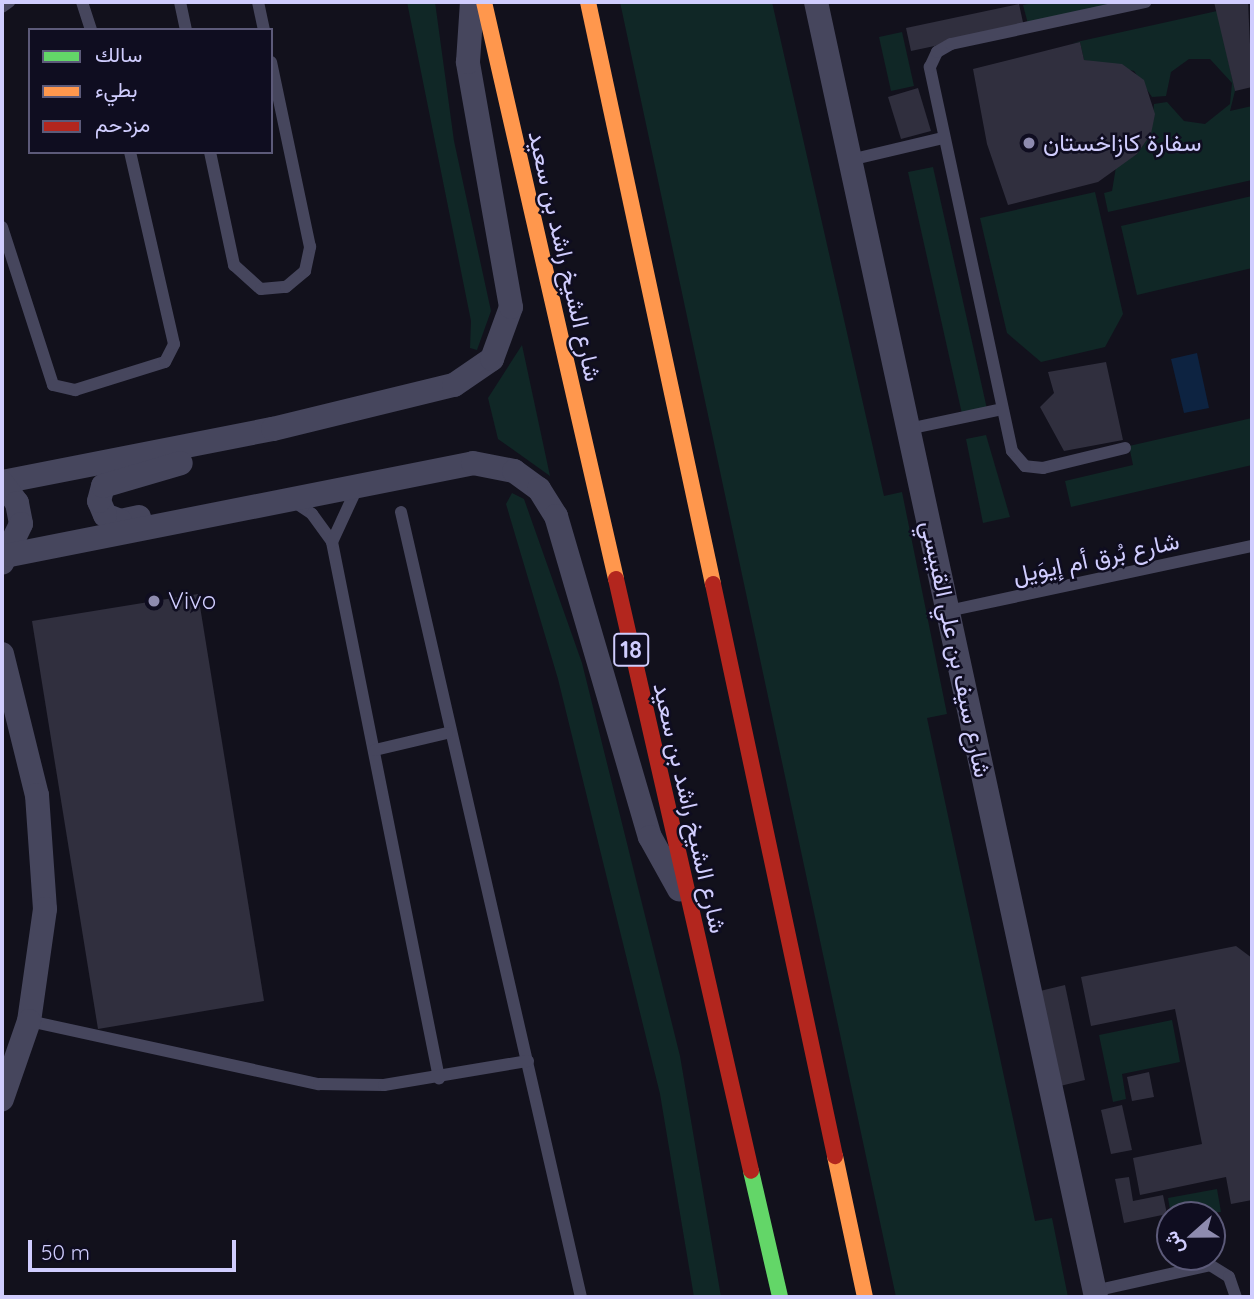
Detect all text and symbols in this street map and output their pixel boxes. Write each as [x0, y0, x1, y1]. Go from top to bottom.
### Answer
legend [28, 28, 273, 154]
text: سالك [95, 41, 142, 67]
text: بطيء [95, 76, 138, 102]
text: مزدحم [95, 111, 150, 137]
street label: شارع الشيخ راشد بن سعيد [522, 128, 608, 384]
place label: سفارة كازاخستان [1043, 129, 1201, 157]
marker: سفارة كازاخستان [1021, 135, 1037, 151]
street label: شارع سيف بن علي القبيسي [915, 518, 997, 780]
street label: شارع بُرق أم إيوَيل [1010, 526, 1182, 590]
place label: Vivo [168, 587, 216, 615]
marker: Vivo [146, 593, 162, 609]
road number: 18 [612, 630, 650, 670]
street label: شارع الشيخ راشد بن سعيد [647, 680, 733, 936]
north arrow [1156, 1201, 1226, 1271]
scale bar [32, 1226, 240, 1270]
text: ش [1158, 1228, 1189, 1258]
text: 50 m [41, 1239, 90, 1265]

